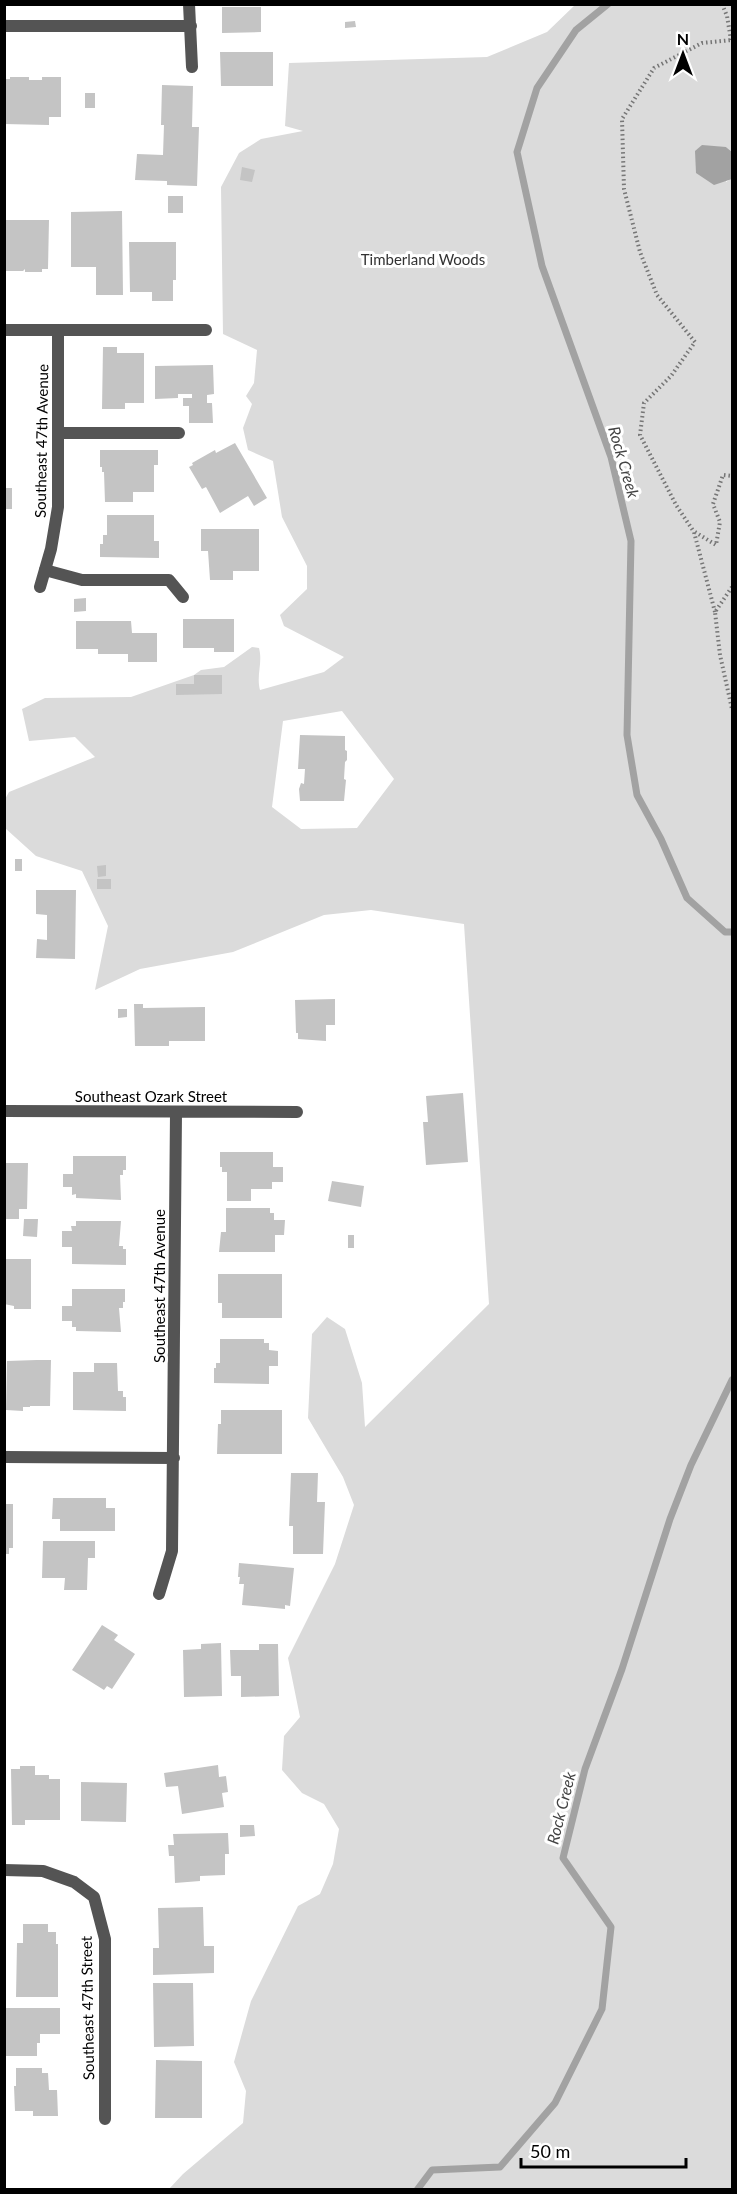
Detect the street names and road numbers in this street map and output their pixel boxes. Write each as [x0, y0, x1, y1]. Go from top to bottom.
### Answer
street label: Southeast 47th Avenue [31, 364, 51, 518]
street label: Southeast Ozark Street [75, 1087, 228, 1105]
street label: Southeast 47th Avenue [150, 1209, 168, 1363]
street label: Southeast 47th Street [77, 1935, 97, 2080]

